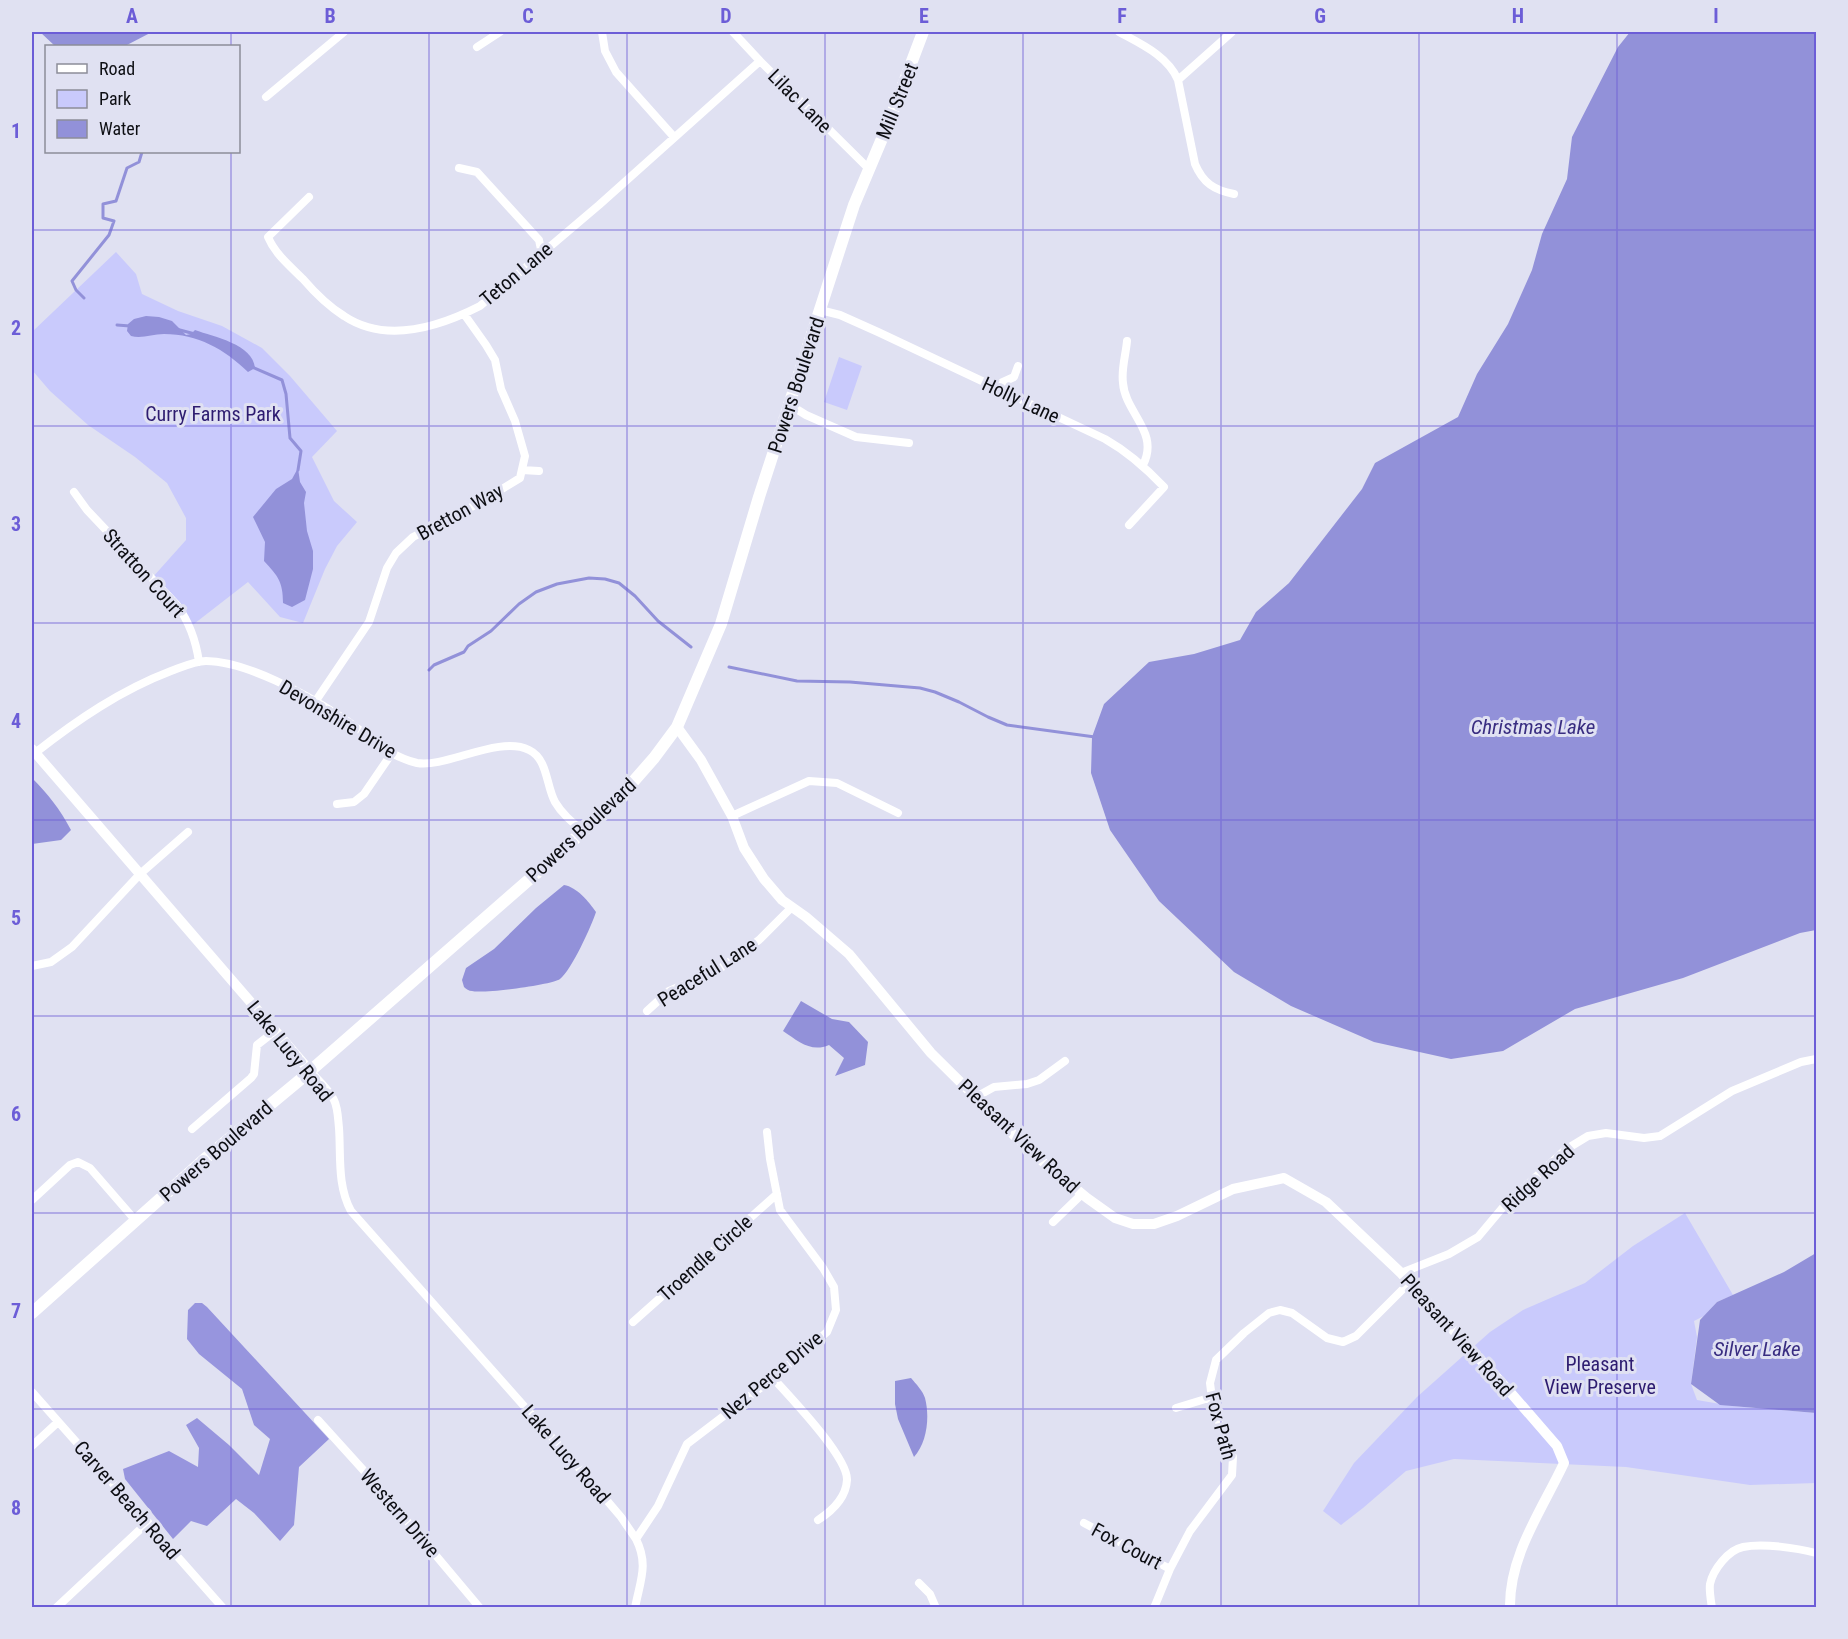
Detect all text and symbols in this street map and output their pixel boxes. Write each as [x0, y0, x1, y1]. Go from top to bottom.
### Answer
text: A [126, 4, 138, 28]
text: B [324, 4, 336, 28]
text: C [522, 4, 534, 28]
text: D [720, 4, 732, 28]
text: E [919, 4, 929, 28]
text: F [1117, 4, 1127, 28]
text: G [1314, 4, 1326, 28]
text: H [1512, 4, 1524, 28]
text: I [1713, 4, 1719, 28]
legend [45, 45, 240, 153]
text: Road [99, 58, 135, 79]
street label: Mill Street [871, 59, 923, 143]
street label: Lilac Lane [763, 64, 837, 138]
text: Park [99, 88, 131, 109]
text: Water [99, 118, 141, 139]
text: 1 [11, 119, 21, 143]
street label: Teton Lane [475, 237, 557, 311]
street label: Powers Boulevard [763, 314, 829, 456]
text: 2 [11, 316, 21, 340]
street label: Holly Lane [978, 372, 1064, 428]
park label: Curry Farms Park [145, 402, 281, 426]
street label: Bretton Way [413, 479, 507, 545]
text: 3 [11, 512, 21, 536]
street label: Stratton Court [98, 524, 190, 622]
street label: Devonshire Drive [275, 675, 401, 763]
text: 4 [11, 709, 21, 733]
water label: Christmas Lake [1471, 715, 1595, 739]
street label: Powers Boulevard [521, 773, 641, 887]
text: 5 [11, 906, 21, 930]
street label: Peaceful Lane [653, 932, 761, 1012]
street label: Lake Lucy Road [242, 996, 338, 1106]
street label: Pleasant View Road [954, 1074, 1084, 1198]
street label: Powers Boulevard [155, 1096, 277, 1206]
text: 6 [11, 1102, 21, 1126]
street label: Ridge Road [1497, 1139, 1579, 1217]
street label: Troendle Circle [653, 1210, 757, 1306]
street label: Pleasant View Road [1396, 1269, 1518, 1401]
text: 7 [11, 1299, 21, 1323]
street label: Nez Perce Drive [717, 1326, 827, 1424]
water label: Silver Lake [1714, 1337, 1801, 1361]
park label: Pleasant View Preserve [1544, 1352, 1656, 1399]
street label: Fox Path [1201, 1390, 1241, 1462]
street label: Lake Lucy Road [517, 1400, 615, 1508]
street label: Carver Beach Road [69, 1436, 185, 1564]
street label: Western Drive [355, 1464, 445, 1562]
text: 8 [11, 1496, 21, 1520]
street label: Fox Court [1088, 1518, 1166, 1575]

